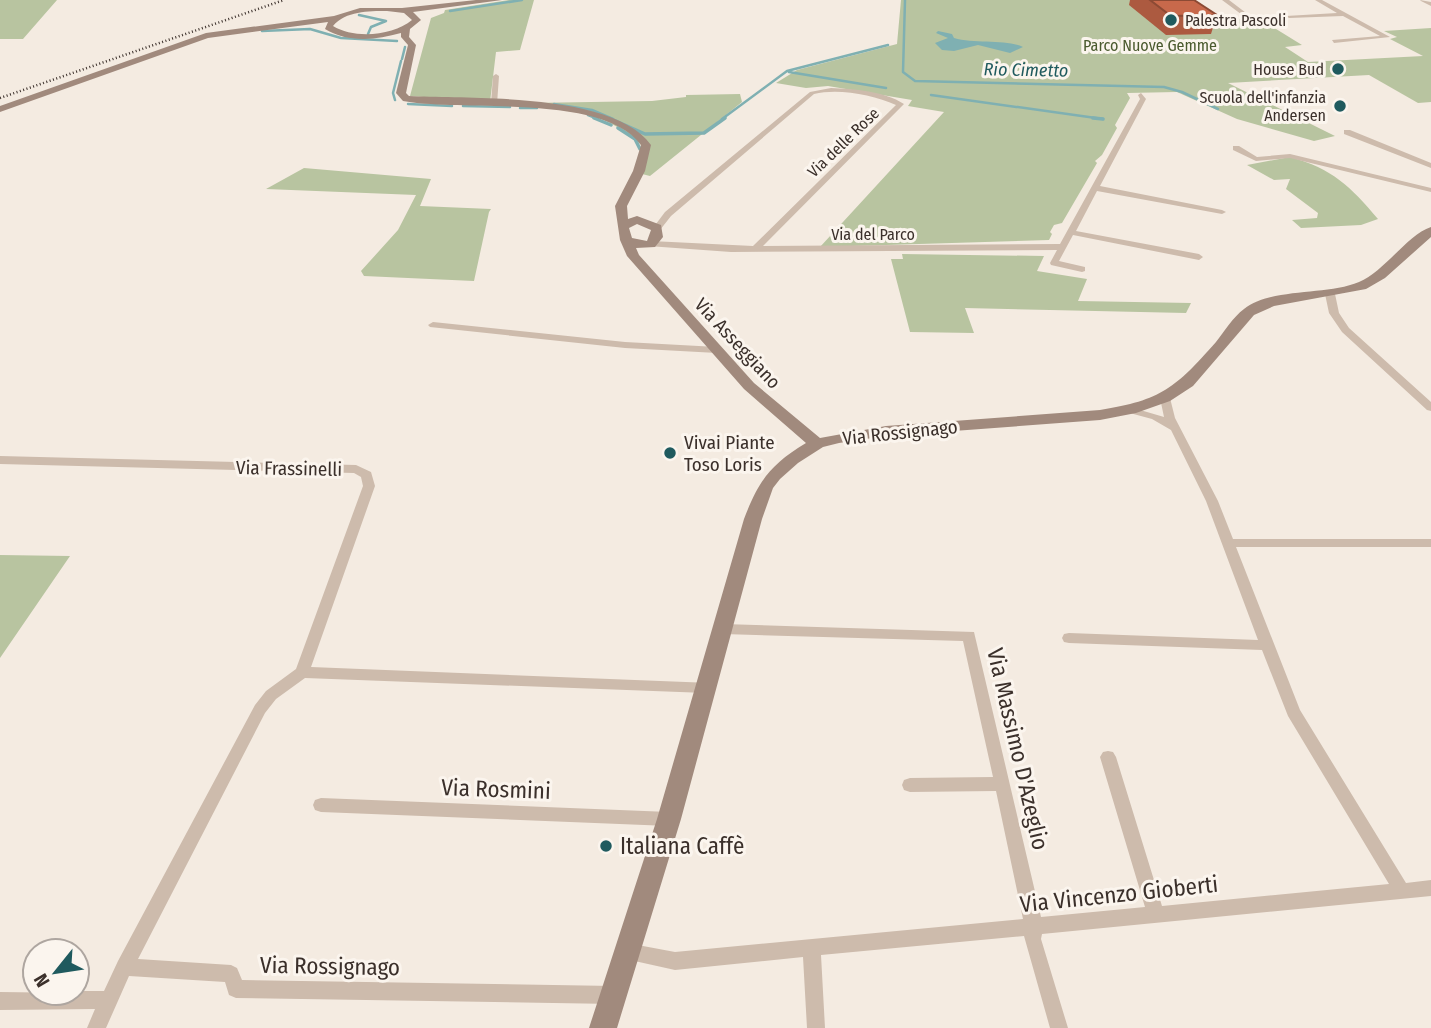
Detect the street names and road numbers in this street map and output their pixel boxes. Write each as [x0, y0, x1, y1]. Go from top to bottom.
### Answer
street label: Via delle Rose [804, 104, 883, 181]
street label: Via del Parco [831, 225, 915, 244]
street label: Via Asseggiano [690, 293, 785, 393]
street label: Via Rossignago [841, 415, 959, 450]
street label: Via Frassinelli [236, 456, 342, 481]
street label: Via Massimo D'Azeglio [981, 645, 1055, 853]
street label: Via Rosmini [441, 773, 551, 805]
street label: Via Vincenzo Gioberti [1019, 870, 1219, 918]
street label: Via Rossignago [260, 951, 400, 981]

